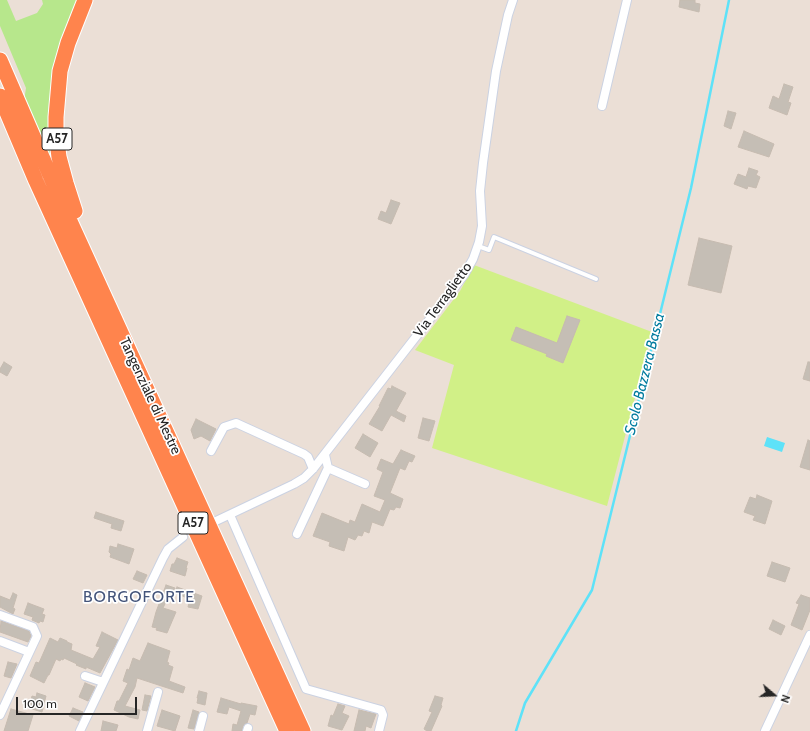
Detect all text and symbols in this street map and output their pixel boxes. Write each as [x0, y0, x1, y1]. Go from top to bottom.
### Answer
road number: A57 [42, 128, 72, 150]
street label: Via Terraglietto [410, 259, 476, 341]
water label: Scolo Bazzera Bassa [621, 311, 669, 437]
street label: Tangenziale di Mestre [116, 335, 184, 457]
road number: A57 [178, 512, 208, 534]
district label: BORGOFORTE [83, 587, 195, 607]
north arrow [754, 675, 794, 715]
scale bar [18, 689, 139, 715]
text: N [777, 693, 793, 705]
text: 100 m [23, 696, 57, 711]

